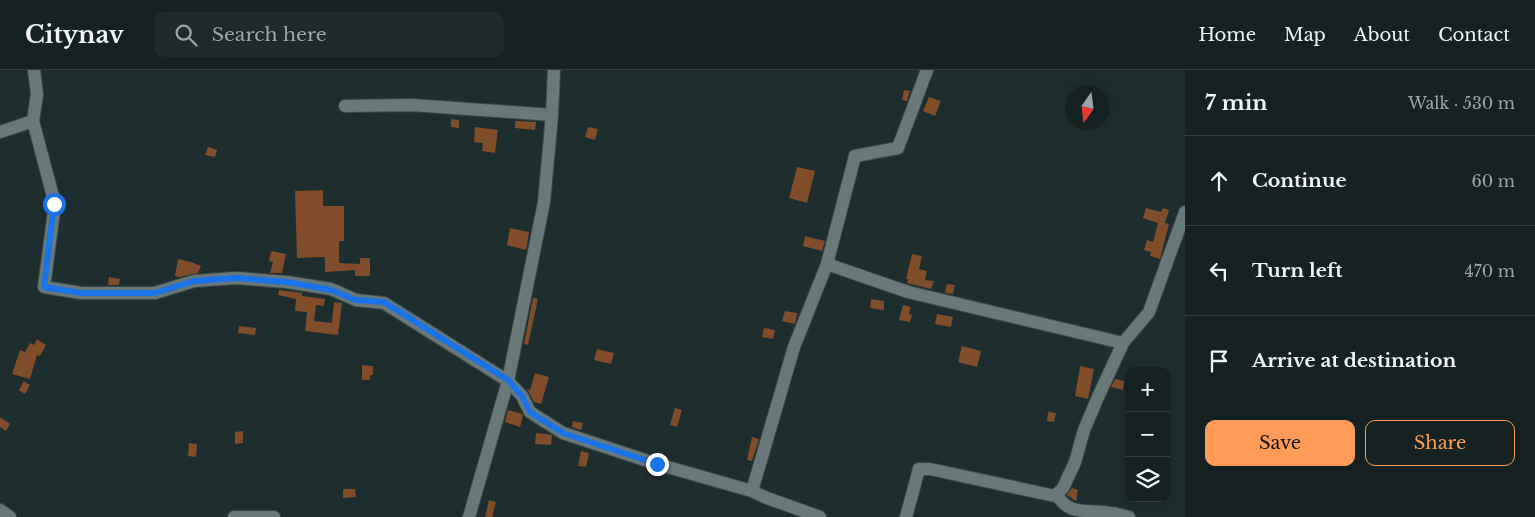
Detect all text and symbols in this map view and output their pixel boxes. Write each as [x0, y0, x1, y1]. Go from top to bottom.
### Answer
search box [154, 12, 504, 57]
text: Citynav [25, 20, 124, 49]
icon: search [172, 21, 200, 49]
text: Search here [212, 23, 327, 46]
text: Home [1198, 24, 1256, 46]
text: Map [1284, 24, 1326, 46]
text: About [1354, 24, 1410, 46]
text: Contact [1438, 24, 1510, 46]
north arrow [1065, 85, 1110, 130]
text: 7 min [1205, 90, 1268, 116]
text: Walk · 530 m [1408, 93, 1515, 113]
icon: ahead [1205, 167, 1233, 195]
text: Continue [1252, 169, 1347, 192]
text: 60 m [1472, 171, 1515, 191]
route start [43, 193, 66, 216]
icon: left [1205, 257, 1233, 285]
text: Turn left [1252, 259, 1343, 282]
text: 470 m [1464, 261, 1515, 281]
icon: arrive [1205, 347, 1233, 375]
text: Arrive at destination [1252, 349, 1456, 372]
map controls [1125, 367, 1170, 502]
button: + [1125, 367, 1170, 412]
button: − [1125, 412, 1170, 457]
button: Save [1205, 420, 1355, 466]
button: Share [1365, 420, 1515, 466]
route end [646, 453, 669, 476]
button: layers [1125, 457, 1170, 502]

